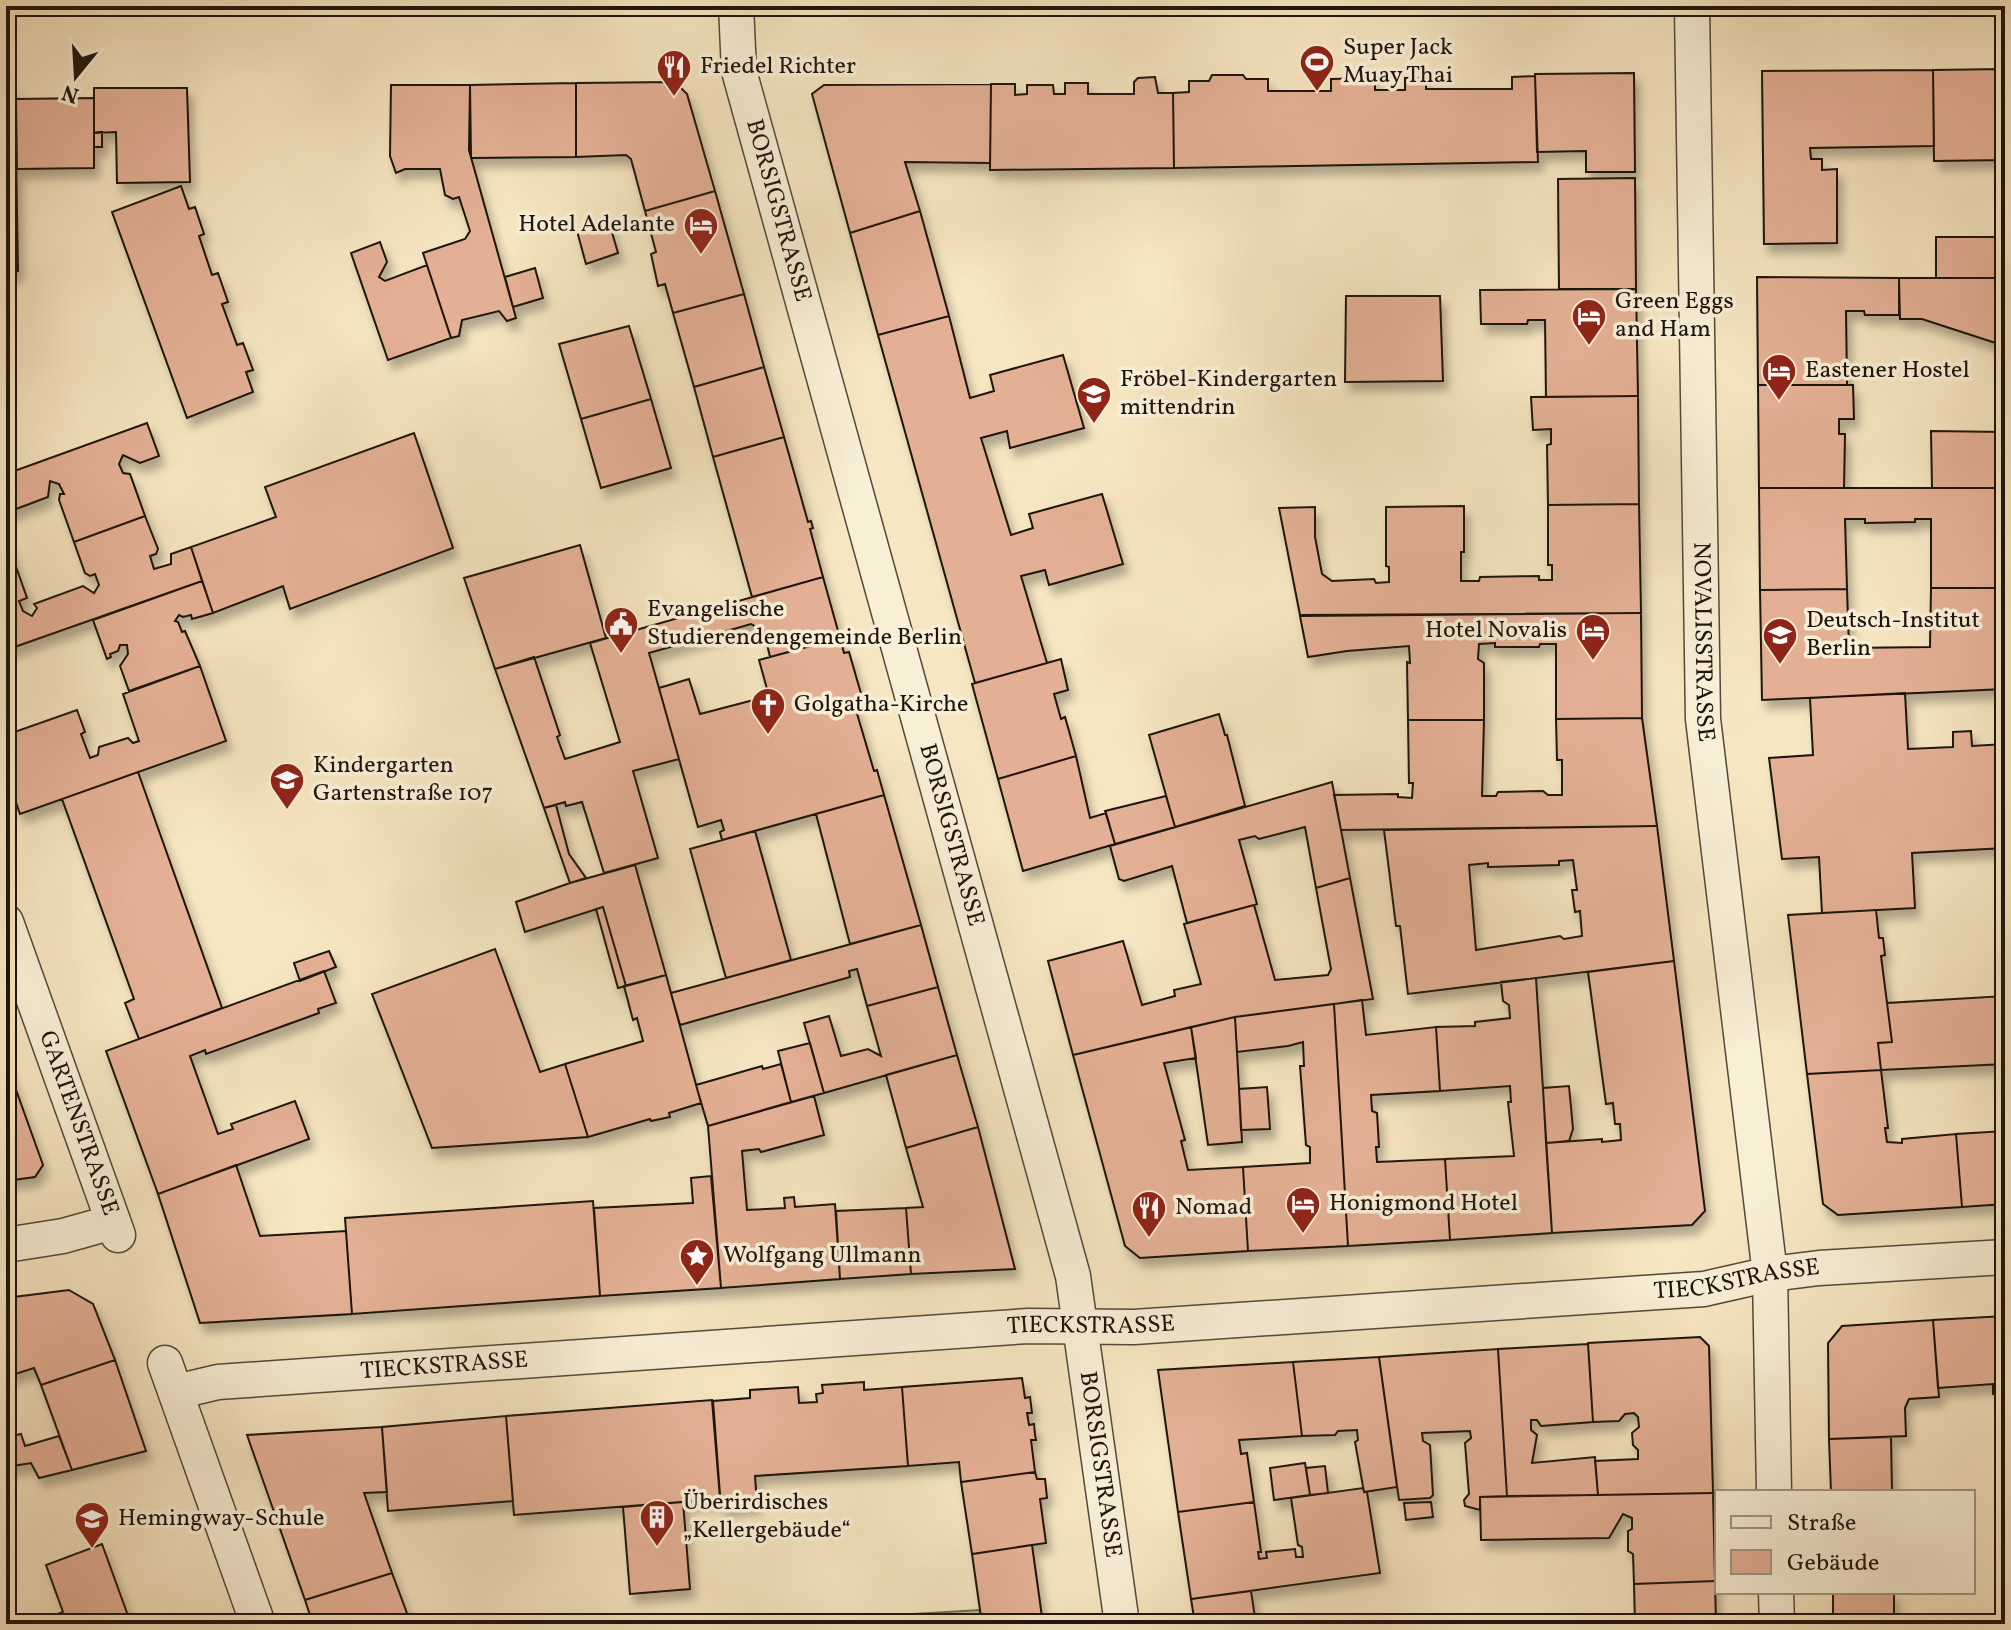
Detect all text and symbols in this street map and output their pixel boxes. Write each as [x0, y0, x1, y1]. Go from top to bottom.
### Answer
place label: Super Jack Muay Thai [1343, 31, 1453, 93]
north arrow [36, 36, 116, 116]
sports icon: Super Jack Muay Thai [1298, 43, 1336, 93]
restaurant icon: Friedel Richter [655, 48, 693, 98]
place label: Friedel Richter [700, 50, 856, 84]
text: N [58, 75, 83, 110]
street label: BORSIGSTRASSE [736, 115, 819, 306]
hotel icon: Hotel Adelante [682, 206, 720, 256]
place label: Hotel Adelante [518, 208, 675, 242]
place label: Green Eggs and Ham [1615, 285, 1734, 347]
hotel icon: Green Eggs and Ham [1570, 297, 1608, 347]
hotel icon: Eastener Hostel [1760, 352, 1798, 402]
place label: Eastener Hostel [1805, 354, 1970, 388]
place label: Fröbel-Kindergarten mittendrin [1120, 363, 1337, 425]
school or university icon: Fröbel-Kindergarten mittendrin [1075, 375, 1113, 425]
street label: NOVALISSTRASSE [1683, 542, 1723, 744]
place label: Evangelische Studierendengemeinde Berlin [647, 593, 962, 655]
place label: Deutsch-Institut Berlin [1806, 604, 1980, 666]
public building icon: Evangelische Studierendengemeinde Berlin [602, 605, 640, 655]
hotel icon: Hotel Novalis [1574, 612, 1612, 662]
place label: Hotel Novalis [1425, 614, 1567, 648]
school or university icon: Deutsch-Institut Berlin [1761, 616, 1799, 666]
church icon: Golgatha-Kirche [749, 686, 787, 736]
place label: Golgatha-Kirche [794, 688, 968, 722]
street label: BORSIGSTRASSE [909, 740, 992, 930]
place label: Kindergarten Gartenstraße 107 [313, 749, 493, 811]
school or university icon: Kindergarten Gartenstraße 107 [268, 761, 306, 811]
street label: GARTENSTRASSE [29, 1026, 127, 1221]
hotel icon: Honigmond Hotel [1284, 1185, 1322, 1235]
place label: Honigmond Hotel [1329, 1187, 1518, 1221]
restaurant icon: Nomad [1130, 1189, 1168, 1239]
place label: Nomad [1175, 1191, 1252, 1225]
place icon: Wolfgang Ullmann [678, 1237, 716, 1287]
place label: Wolfgang Ullmann [723, 1239, 922, 1273]
street label: TIECKSTRASSE [1652, 1251, 1822, 1309]
street label: TIECKSTRASSE [1006, 1307, 1176, 1344]
street label: TIECKSTRASSE [359, 1344, 529, 1389]
street label: BORSIGSTRASSE [1070, 1369, 1130, 1560]
place label: Überirdisches „Kellergebäude“ [683, 1486, 851, 1548]
legend [1715, 1490, 1975, 1594]
building icon: Überirdisches „Kellergebäude“ [638, 1498, 676, 1548]
school or university icon: Hemingway-Schule [73, 1500, 111, 1550]
place label: Hemingway-Schule [118, 1502, 324, 1536]
text: Straße [1787, 1507, 1856, 1541]
text: Gebäude [1787, 1547, 1879, 1581]

